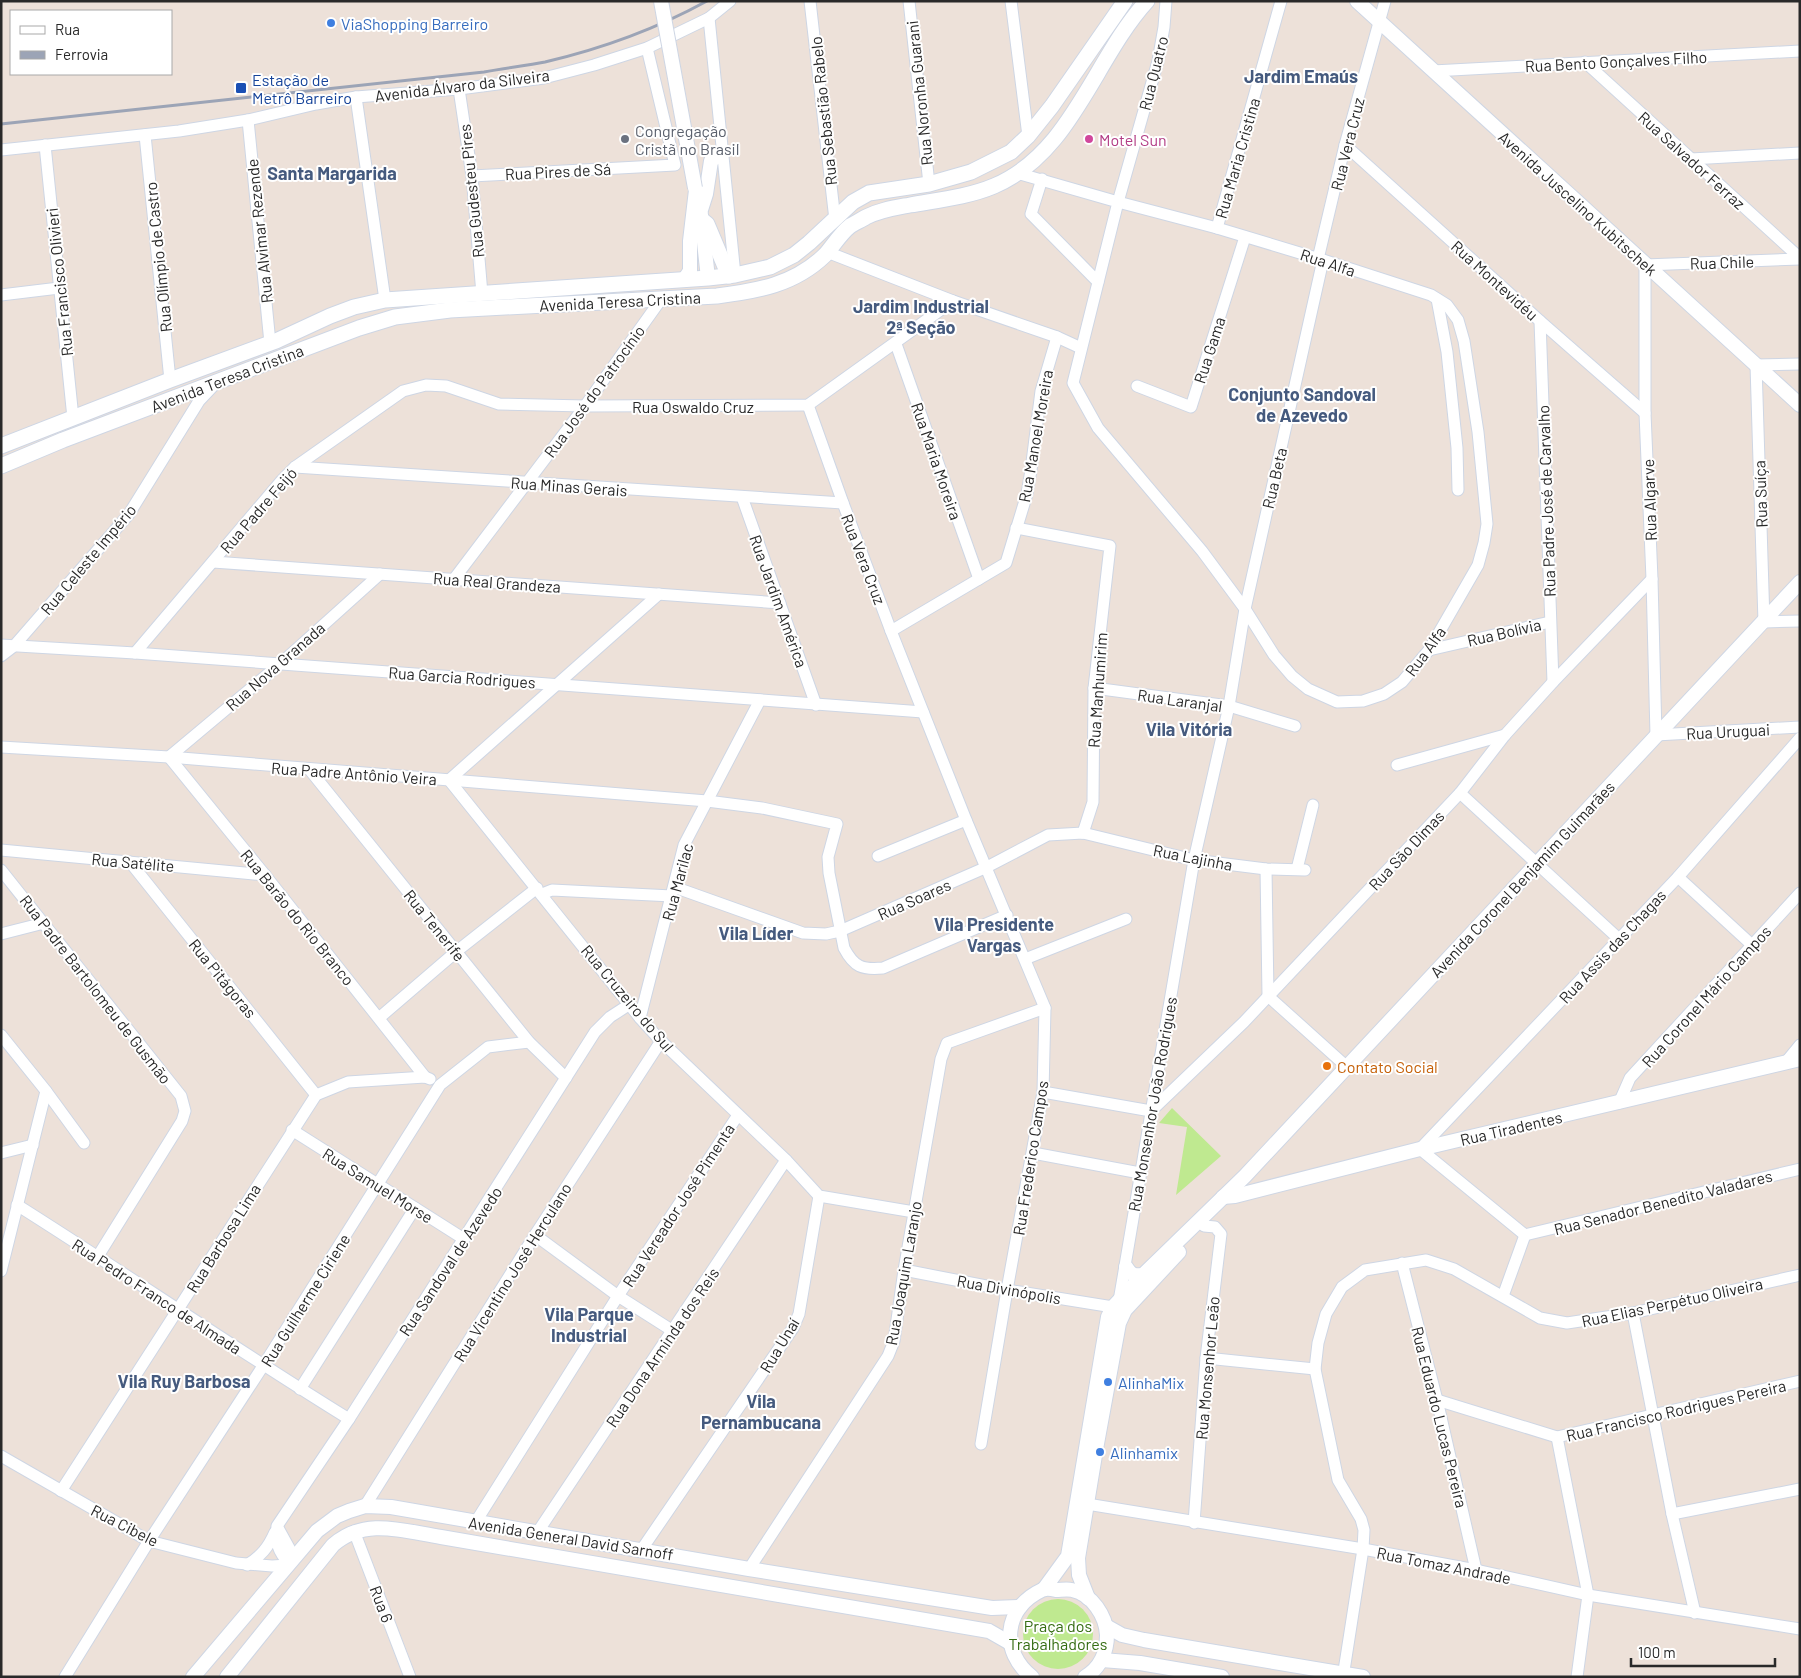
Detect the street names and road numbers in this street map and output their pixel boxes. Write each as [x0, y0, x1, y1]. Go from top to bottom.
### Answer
street label: Rua Noronha Guarani [902, 20, 936, 166]
street label: Rua Quatro [1135, 34, 1171, 112]
street label: Rua Sebastião Rabelo [806, 36, 840, 186]
street label: Rua Bento Gonçalves Filho [1524, 47, 1708, 75]
street label: Avenida Álvaro da Silveira [374, 65, 550, 105]
street label: Rua Maria Cristina [1211, 95, 1263, 221]
street label: Rua Vera Cruz [1326, 95, 1368, 193]
street label: Rua Salvador Ferraz [1635, 107, 1749, 213]
street label: Rua Gudesteu Pires [455, 123, 487, 259]
street label: Avenida Juscelino Kubitschek [1495, 127, 1661, 279]
street label: Rua Alvimar Rezende [242, 158, 276, 304]
street label: Rua Pires de Sá [504, 159, 612, 183]
street label: Rua Olímpio de Castro [141, 181, 175, 333]
street label: Rua Francisco Olivieri [42, 207, 76, 357]
street label: Rua Montevidéu [1448, 236, 1542, 324]
street label: Rua Alfa [1298, 244, 1358, 280]
street label: Rua Chile [1690, 251, 1754, 273]
street label: Avenida Teresa Cristina [539, 287, 701, 315]
street label: Rua Gama [1189, 314, 1229, 386]
street label: Rua José do Patrocínio [540, 321, 648, 461]
street label: Avenida Teresa Cristina [148, 340, 306, 416]
street label: Rua Manoel Moreira [1014, 368, 1056, 504]
street label: Rua Oswaldo Cruz [632, 397, 754, 416]
street label: Rua Maria Moreira [908, 400, 966, 522]
street label: Rua Padre José de Carvalho [1533, 405, 1559, 597]
street label: Rua Beta [1258, 446, 1290, 510]
street label: Rua Algarve [1638, 459, 1660, 541]
street label: Rua Suíça [1749, 460, 1771, 528]
street label: Rua Padre Feijó [216, 463, 300, 557]
street label: Rua Minas Gerais [510, 472, 628, 500]
street label: Rua Celeste Império [36, 500, 140, 618]
street label: Rua Vera Cruz [838, 511, 890, 607]
street label: Rua Jardim América [746, 532, 812, 670]
street label: Rua Real Grandeza [433, 568, 561, 596]
street label: Rua Bolívia [1465, 614, 1543, 650]
street label: Rua Nova Granada [222, 618, 328, 714]
street label: Rua Alfa [1401, 622, 1449, 680]
street label: Rua Manhumirim [1083, 632, 1111, 748]
street label: Rua Garcia Rodrigues [388, 662, 536, 692]
street label: Rua Laranjal [1136, 685, 1224, 715]
street label: Rua Uruguai [1686, 719, 1770, 743]
street label: Rua Padre Antônio Veira [271, 758, 437, 788]
street label: Avenida Coronel Benjamim Guimarães [1426, 777, 1618, 981]
street label: Rua São Dimas [1364, 806, 1448, 894]
street label: Rua Lajinha [1152, 840, 1234, 874]
street label: Rua Marilac [658, 841, 696, 923]
street label: Rua Barão do Rio Branco [237, 845, 359, 989]
street label: Rua Satélite [91, 849, 175, 875]
street label: Rua Soares [875, 874, 953, 924]
street label: Rua Tenerife [400, 885, 470, 965]
street label: Rua Assis das Chagas [1554, 885, 1670, 1007]
street label: Rua Padre Bartolomeu de Gusmão [16, 891, 176, 1087]
street label: Rua Coronel Mário Campos [1637, 921, 1775, 1071]
street label: Rua Pitágoras [185, 935, 261, 1021]
street label: Rua Cruzeiro do Sul [578, 941, 678, 1055]
street label: Rua Monsenhor João Rodrigues [1124, 995, 1180, 1213]
street label: Rua Frederico Campos [1008, 1079, 1052, 1237]
street label: Rua Tiradentes [1458, 1107, 1564, 1149]
street label: Rua Vereador José Pimenta [618, 1120, 738, 1290]
street label: Rua Samuel Morse [319, 1143, 437, 1227]
street label: Rua Senador Benedito Valadares [1552, 1166, 1774, 1238]
street label: Rua Vicentino José Herculano [449, 1179, 575, 1365]
street label: Rua Barbosa Lima [182, 1180, 264, 1296]
street label: Rua Sandoval de Azevedo [395, 1183, 505, 1339]
street label: Rua Joaquim Laranjo [881, 1199, 925, 1347]
street label: Rua Guilherme Ciriene [256, 1230, 354, 1370]
street label: Rua Pedro Franco de Almada [69, 1234, 245, 1358]
street label: Rua Dona Arminda dos Reis [601, 1264, 723, 1430]
street label: Rua Divinópolis [955, 1270, 1063, 1308]
street label: Rua Elias Perpétuo Oliveira [1580, 1273, 1764, 1331]
street label: Rua Monsenhor Leão [1191, 1295, 1223, 1441]
street label: Rua Unaí [755, 1314, 803, 1376]
street label: Rua Eduardo Lucas Pereira [1408, 1324, 1472, 1510]
street label: Rua Francisco Rodrigues Pereira [1564, 1375, 1788, 1445]
street label: Rua Cibele [88, 1500, 162, 1550]
street label: Avenida General David Sarnoff [467, 1512, 675, 1564]
street label: Rua Tomaz Andrade [1375, 1543, 1513, 1587]
street label: Rua 6 [366, 1583, 398, 1625]

